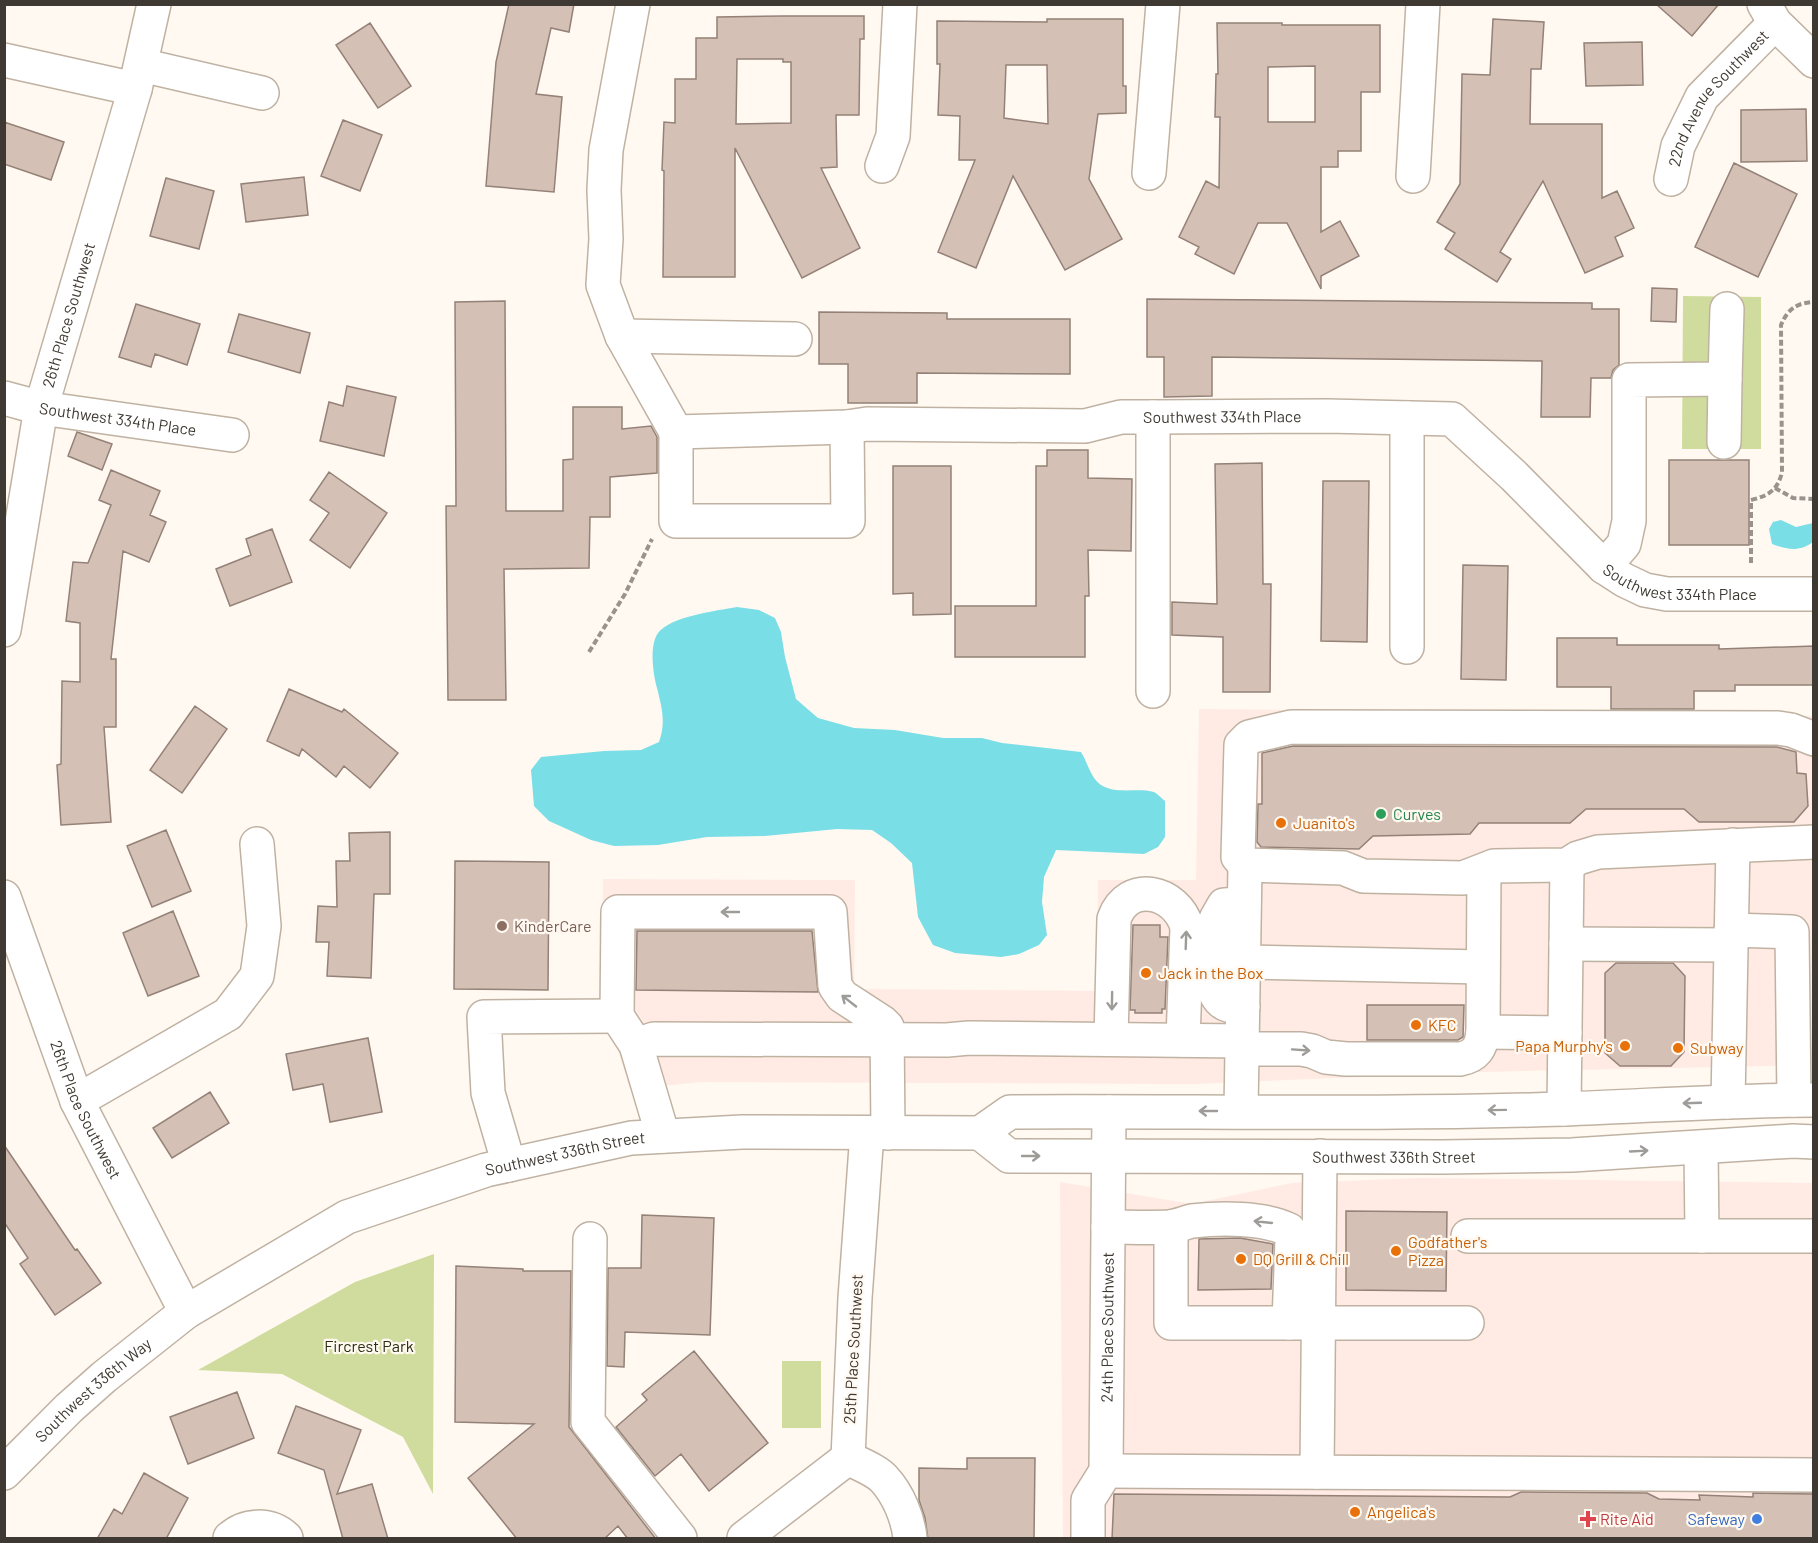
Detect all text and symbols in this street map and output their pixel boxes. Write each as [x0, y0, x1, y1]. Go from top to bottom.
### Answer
street label: 22nd Avenue Southwest [1664, 25, 1772, 168]
street label: 26th Place Southwest [38, 240, 98, 390]
street label: Southwest 334th Place [38, 398, 198, 439]
street label: Southwest 334th Place [1143, 406, 1302, 426]
street label: Southwest 334th Place [1600, 559, 1757, 603]
place label: Curves [1393, 804, 1441, 823]
marker: Curves [1374, 807, 1388, 821]
place label: Juanito's [1293, 813, 1355, 832]
marker: Juanito's [1274, 816, 1288, 830]
one-way arrow [720, 906, 740, 918]
place label: KinderCare [514, 916, 592, 935]
marker: KinderCare [495, 919, 509, 933]
one-way arrow [1181, 930, 1192, 950]
place label: Jack in the Box [1158, 963, 1263, 982]
marker: Jack in the Box [1139, 966, 1153, 980]
one-way arrow [1106, 990, 1118, 1010]
one-way arrow [842, 995, 858, 1007]
place label: KFC [1428, 1015, 1457, 1034]
marker: KFC [1409, 1018, 1423, 1032]
place label: Papa Murphy's [1515, 1036, 1613, 1055]
street label: 26th Place Southwest [47, 1038, 126, 1182]
place label: Subway [1690, 1038, 1744, 1057]
marker: Papa Murphy's [1618, 1039, 1632, 1053]
marker: Subway [1671, 1041, 1685, 1055]
one-way arrow [1290, 1044, 1310, 1055]
one-way arrow [1683, 1098, 1703, 1109]
one-way arrow [1488, 1104, 1508, 1116]
one-way arrow [1199, 1105, 1219, 1117]
street label: Southwest 336th Street [483, 1127, 646, 1179]
street label: Southwest 336th Street [1312, 1146, 1476, 1166]
one-way arrow [1628, 1146, 1648, 1157]
one-way arrow [1020, 1150, 1040, 1162]
one-way arrow [1253, 1216, 1273, 1227]
place label: Godfather's Pizza [1408, 1232, 1487, 1269]
marker: Godfather's Pizza [1389, 1244, 1403, 1258]
place label: DQ Grill & Chill [1253, 1249, 1349, 1268]
street label: 24th Place Southwest [1097, 1252, 1117, 1403]
marker: DQ Grill & Chill [1234, 1252, 1248, 1266]
street label: 25th Place Southwest [839, 1274, 866, 1424]
street label: Southwest 336th Way [31, 1333, 155, 1446]
park label: Fircrest Park [324, 1336, 414, 1355]
place label: Angelica's [1367, 1502, 1436, 1521]
marker: Angelica's [1348, 1505, 1362, 1519]
place label: Rite Aid [1600, 1509, 1654, 1528]
place label: Safeway [1687, 1509, 1746, 1528]
marker: Rite Aid [1581, 1512, 1595, 1526]
marker: Safeway [1750, 1512, 1764, 1526]

